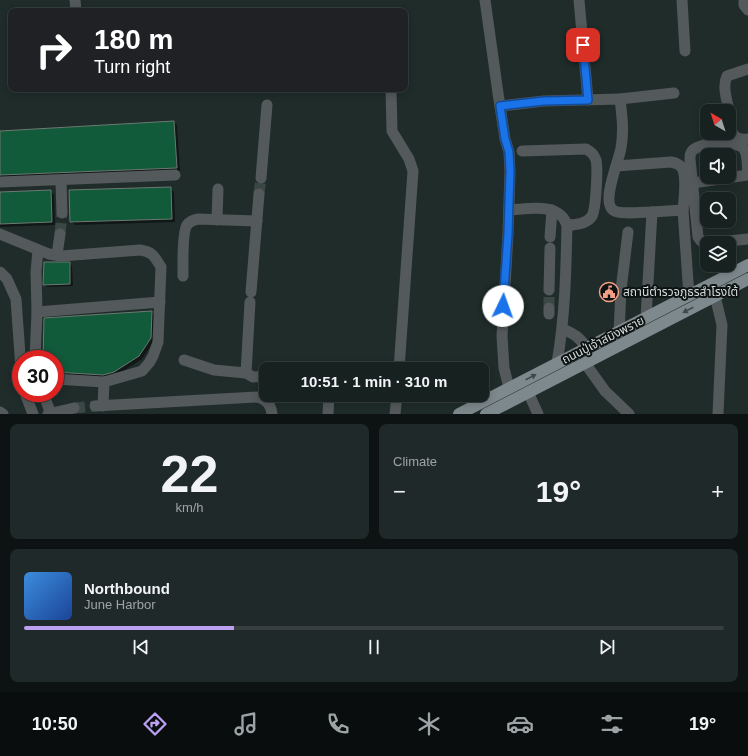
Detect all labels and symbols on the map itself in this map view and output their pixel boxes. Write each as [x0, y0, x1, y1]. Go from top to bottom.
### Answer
pin [566, 28, 600, 62]
north arrow [700, 104, 736, 140]
public building icon: สถานีตำรวจภูธรสำโรงใต้ [598, 281, 620, 303]
position arrow [482, 285, 524, 327]
place label: สถานีตำรวจภูธรสำโรงใต้ [623, 285, 738, 299]
one-way arrow [683, 306, 694, 313]
street label: ถนนปู่เจ้าสมิงพราย [559, 313, 647, 367]
speed limit sign: 30 [12, 350, 64, 402]
one-way arrow [525, 374, 536, 380]

